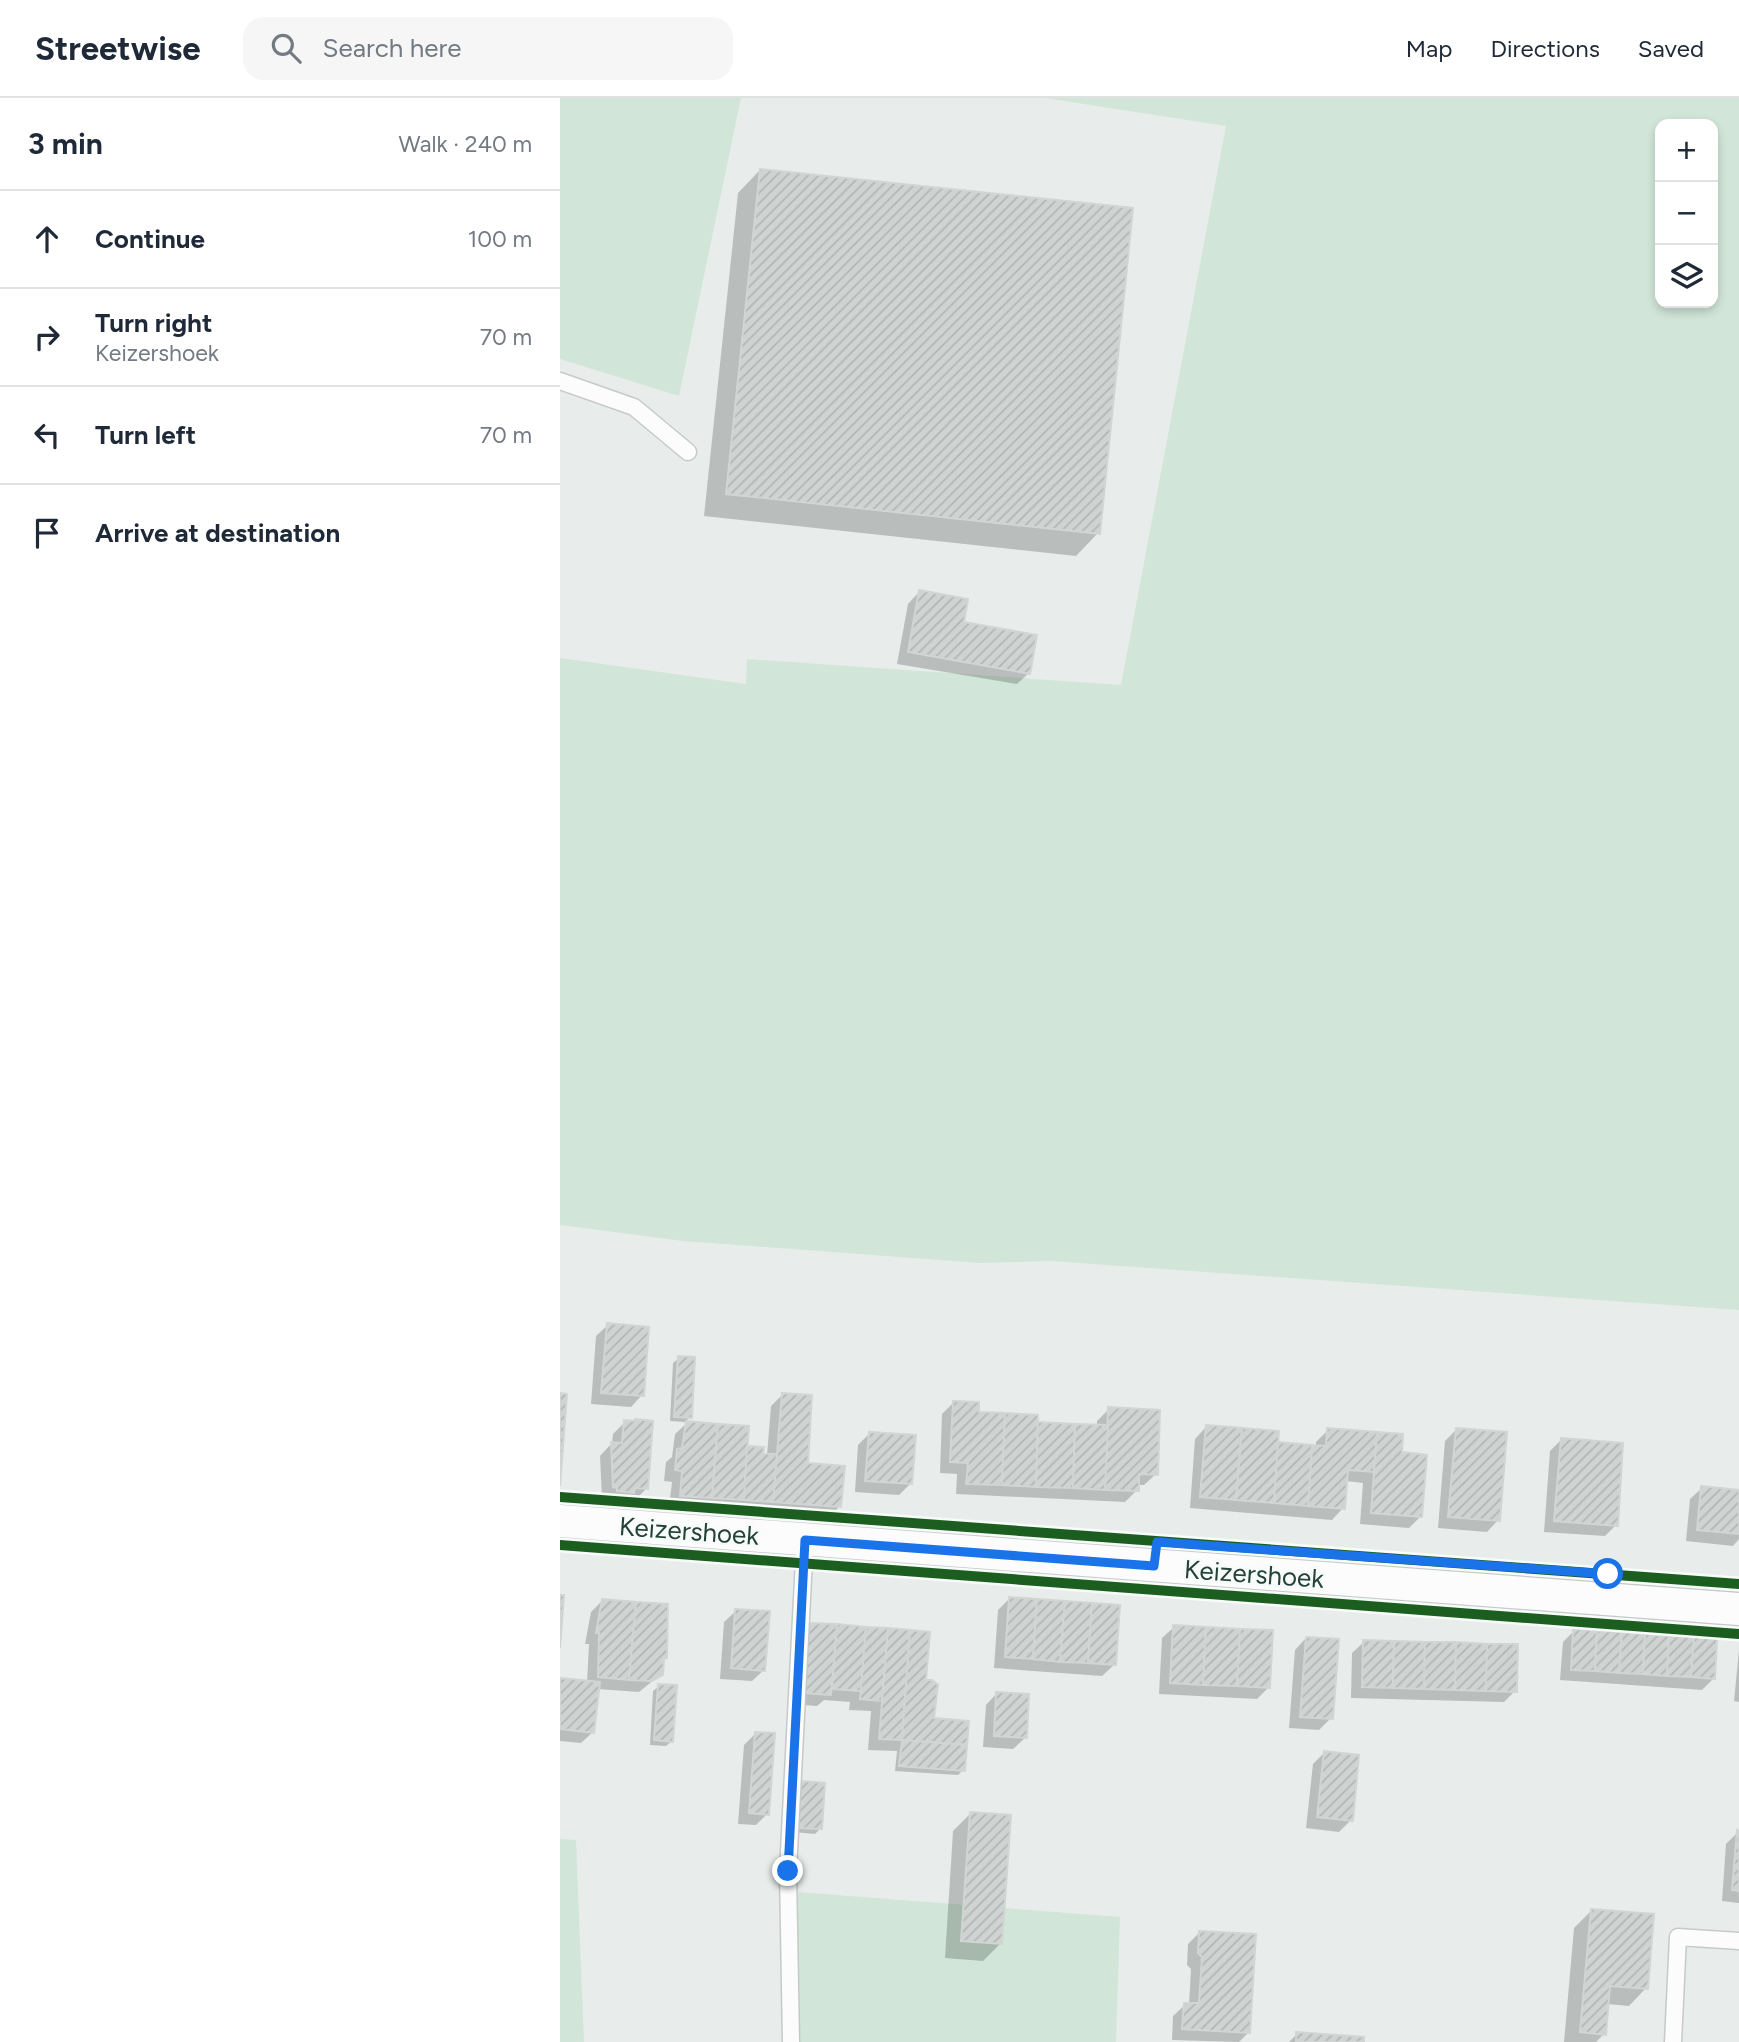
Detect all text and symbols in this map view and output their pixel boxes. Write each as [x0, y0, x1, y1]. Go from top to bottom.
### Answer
search box [243, 17, 733, 80]
text: Streetwise [35, 29, 201, 68]
icon: search [267, 29, 305, 67]
text: Search here [323, 32, 461, 64]
text: Map [1406, 34, 1452, 63]
text: Directions [1490, 34, 1600, 63]
text: Saved [1638, 34, 1704, 63]
map controls [1655, 119, 1718, 308]
button: + [1655, 119, 1718, 182]
text: 3 min [28, 125, 103, 162]
text: Walk · 240 m [399, 130, 532, 158]
button: − [1655, 182, 1718, 245]
icon: ahead [28, 220, 66, 258]
text: Continue [95, 223, 205, 255]
text: 100 m [468, 225, 532, 253]
button: layers [1655, 245, 1718, 308]
text: Turn right [95, 307, 212, 339]
icon: right [28, 318, 66, 356]
text: 70 m [480, 323, 532, 351]
text: Keizershoek [95, 339, 219, 367]
icon: left [28, 416, 66, 454]
text: Turn left [95, 419, 196, 451]
text: 70 m [480, 421, 532, 449]
icon: arrive [28, 514, 66, 552]
text: Arrive at destination [95, 517, 340, 549]
street label: Keizershoek [618, 1510, 760, 1552]
street label: Keizershoek [1183, 1553, 1325, 1595]
route start [1592, 1558, 1623, 1589]
route end [772, 1855, 803, 1886]

